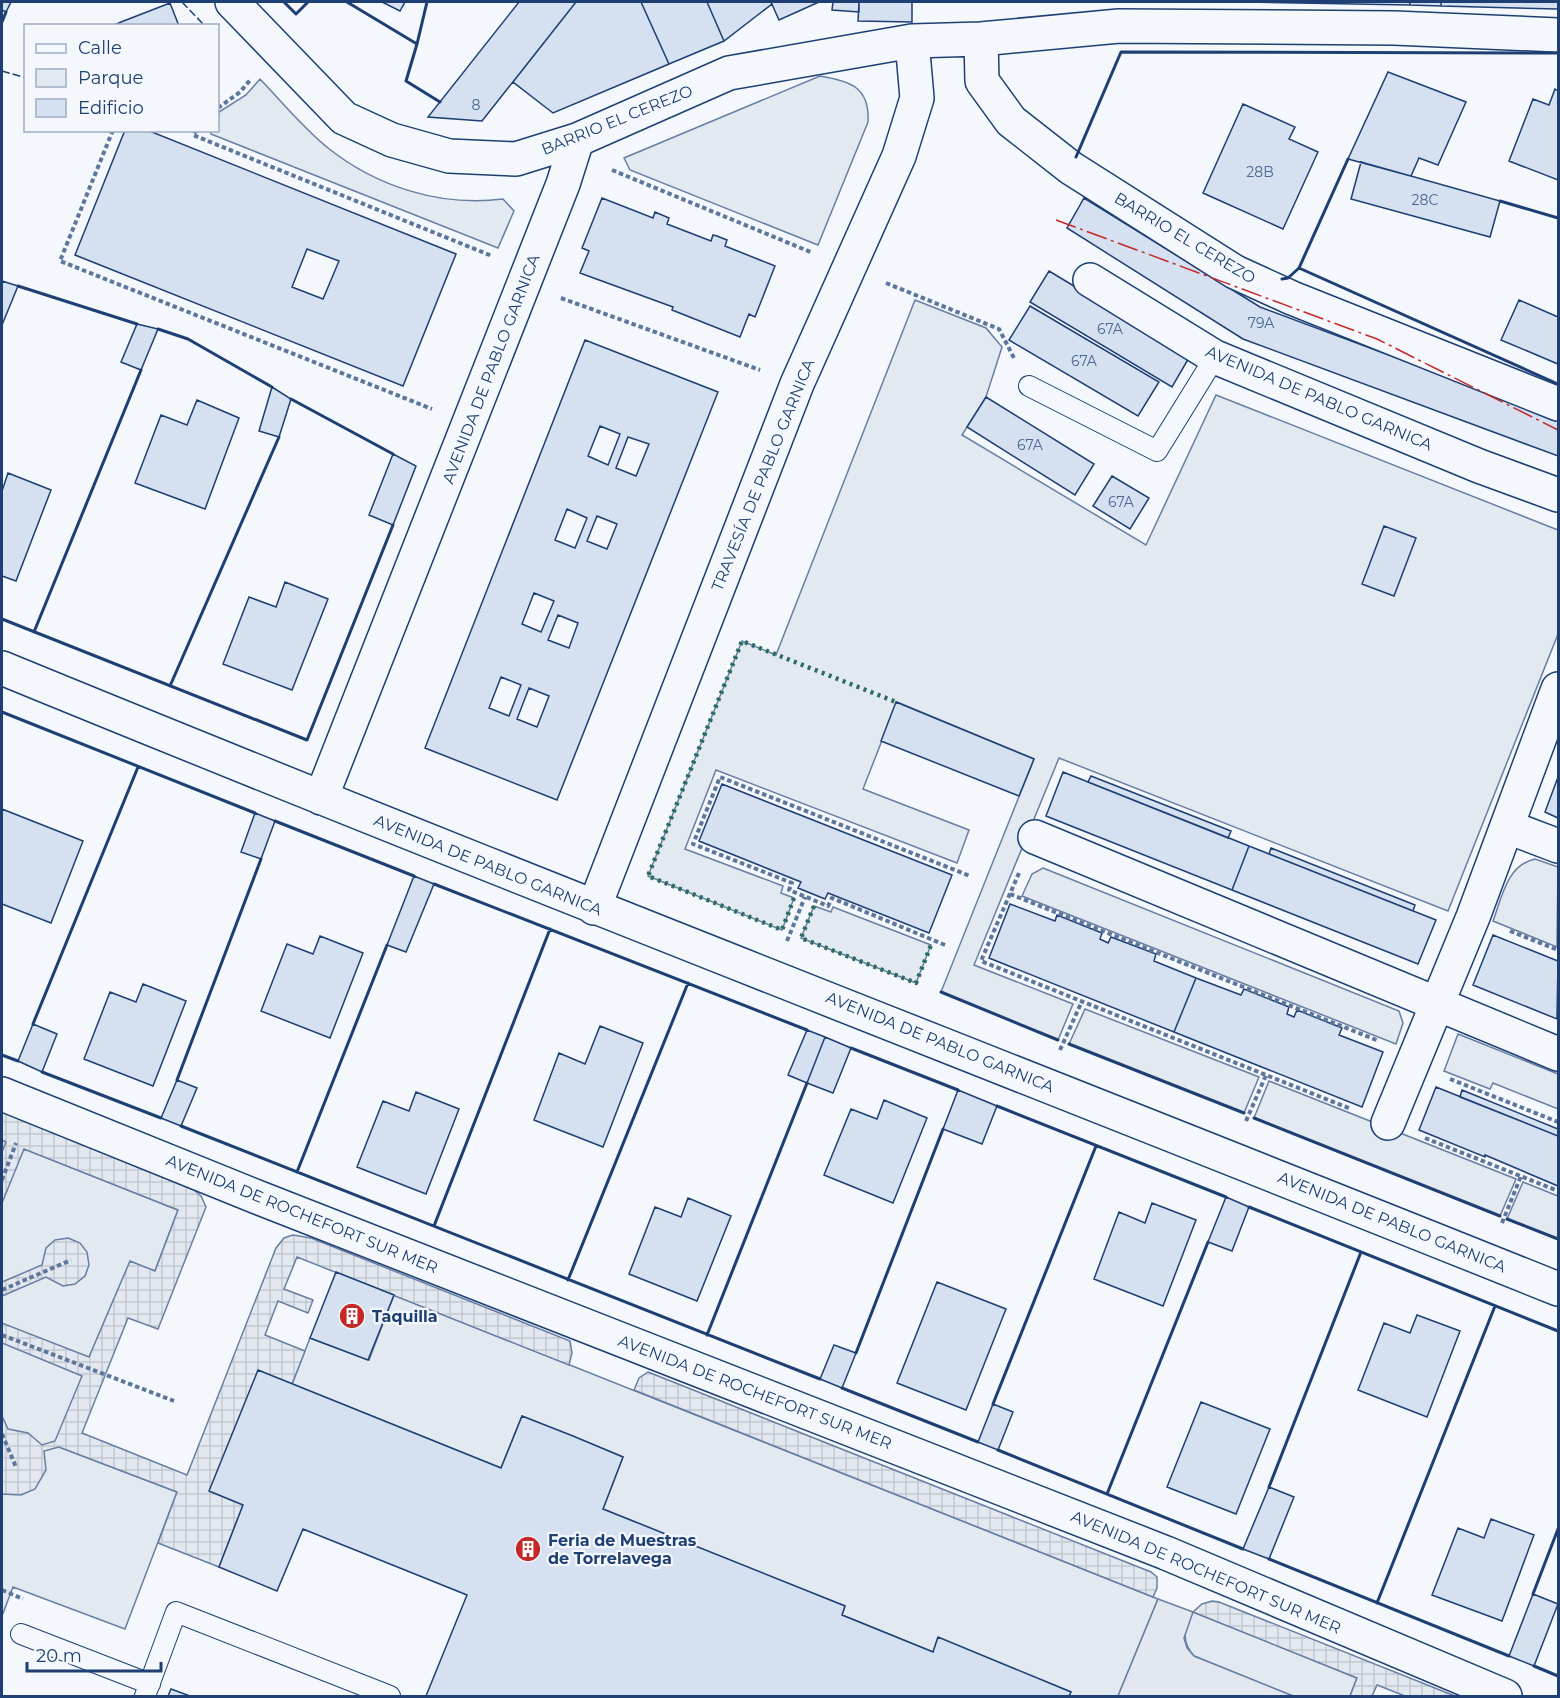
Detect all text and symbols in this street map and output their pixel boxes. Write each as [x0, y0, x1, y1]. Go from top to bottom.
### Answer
legend [24, 24, 219, 132]
text: Calle [78, 37, 122, 59]
text: Parque [78, 67, 144, 89]
street label: BARRIO EL CEREZO [539, 81, 695, 159]
house number: 8 [472, 96, 481, 114]
text: Edificio [78, 97, 144, 119]
house number: 28B [1246, 163, 1274, 181]
street label: BARRIO EL CEREZO [1111, 188, 1259, 288]
house number: 28C [1412, 191, 1438, 209]
street label: AVENIDA DE PABLO GARNICA [438, 251, 544, 486]
house number: 79A [1248, 314, 1275, 332]
house number: 67A [1097, 320, 1124, 338]
street label: AVENIDA DE PABLO GARNICA [1203, 342, 1436, 455]
house number: 67A [1071, 352, 1098, 370]
street label: TRAVESÍA DE PABLO GARNICA [708, 356, 819, 594]
house number: 67A [1017, 436, 1044, 454]
house number: 67A [1108, 493, 1135, 511]
street label: AVENIDA DE PABLO GARNICA [371, 810, 605, 920]
street label: AVENIDA DE PABLO GARNICA [823, 987, 1057, 1097]
street label: AVENIDA DE ROCHEFORT SUR MER [163, 1151, 441, 1277]
street label: AVENIDA DE PABLO GARNICA [1275, 1167, 1509, 1277]
building icon: Taquilla [337, 1301, 367, 1331]
place label: Taquilla [372, 1307, 438, 1326]
street label: AVENIDA DE ROCHEFORT SUR MER [616, 1331, 894, 1453]
street label: AVENIDA DE ROCHEFORT SUR MER [1068, 1506, 1344, 1638]
place label: Feria de Muestras de Torrelavega [548, 1531, 697, 1568]
building icon: Feria de Muestras de Torrelavega [513, 1534, 543, 1564]
scale bar [27, 1635, 160, 1673]
text: 20 m [36, 1645, 82, 1667]

